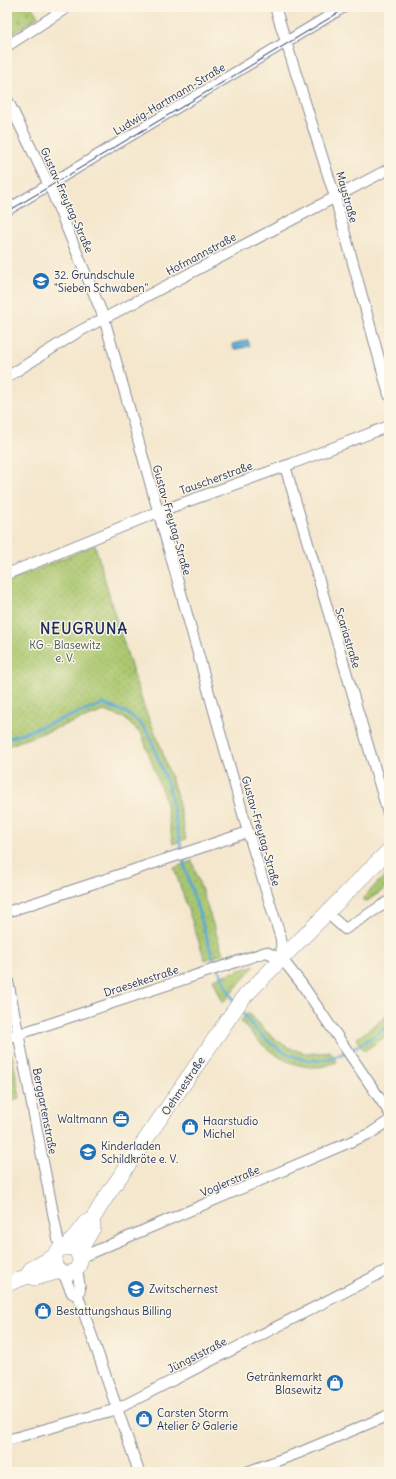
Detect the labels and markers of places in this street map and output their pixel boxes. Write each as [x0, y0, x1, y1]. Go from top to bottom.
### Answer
place label: 32. Grundschule "Sieben Schwaben" [54, 268, 148, 295]
school or university icon: 32. Grundschule "Sieben Schwaben" [31, 271, 51, 291]
office icon: Waltmann [111, 1109, 131, 1129]
place label: Waltmann [57, 1112, 108, 1126]
place label: Haarstudio Michel [203, 1114, 258, 1141]
shop icon: Haarstudio Michel [180, 1117, 200, 1137]
place label: Kinderladen Schildkröte e. V. [101, 1139, 178, 1166]
school or university icon: Kinderladen Schildkröte e. V. [78, 1142, 98, 1162]
school or university icon: Zwitschernest [126, 1279, 146, 1299]
place label: Zwitschernest [149, 1282, 218, 1296]
shop icon: Bestattungshaus Billing [33, 1301, 53, 1321]
place label: Bestattungshaus Billing [56, 1304, 172, 1318]
place label: Getränkemarkt Blasewitz [246, 1370, 322, 1397]
shop icon: Getränkemarkt Blasewitz [325, 1373, 345, 1393]
place label: Carsten Storm Atelier & Galerie [157, 1406, 238, 1433]
shop icon: Carsten Storm Atelier & Galerie [134, 1409, 154, 1429]

